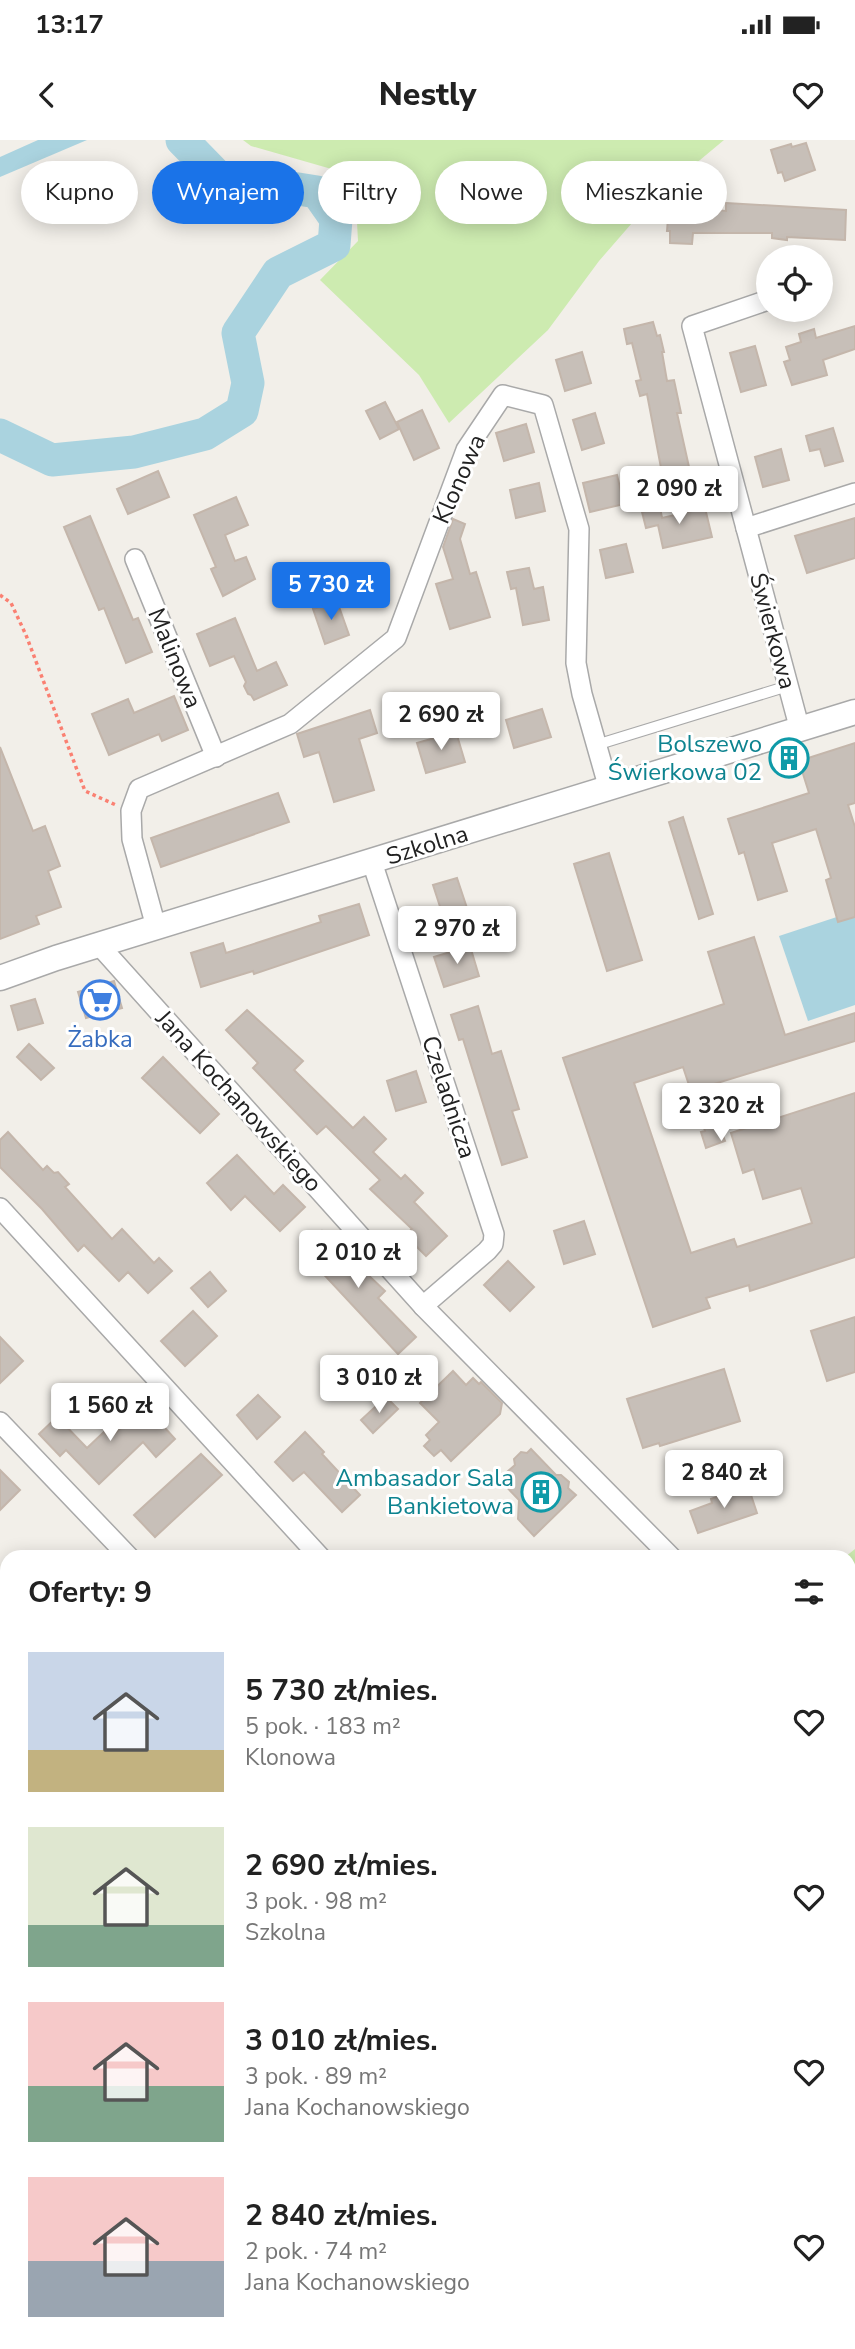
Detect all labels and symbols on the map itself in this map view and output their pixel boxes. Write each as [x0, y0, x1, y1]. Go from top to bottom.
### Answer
street label: Klonowa [425, 429, 493, 529]
pin: 2 090 zł [607, 466, 751, 526]
pin: 5 730 zł [259, 562, 403, 622]
street label: Świerkowa [742, 569, 804, 693]
street label: Malinowa [140, 603, 210, 713]
pin: 2 690 zł [369, 692, 513, 752]
place label: Bolszewo Świerkowa 02 [608, 728, 762, 788]
building icon: Bolszewo Świerkowa 02 [768, 737, 810, 779]
street label: Szkolna [382, 817, 472, 873]
pin: 2 970 zł [385, 906, 529, 966]
supermarket icon: Żabka [79, 979, 121, 1021]
street label: Jana Kochanowskiego [148, 1002, 329, 1199]
place label: Żabka [67, 1023, 133, 1055]
street label: Czeladnicza [414, 1032, 484, 1162]
pin: 2 320 zł [649, 1084, 793, 1143]
pin: 2 010 zł [286, 1230, 430, 1290]
pin: 3 010 zł [307, 1356, 451, 1415]
pin: 1 560 zł [38, 1384, 182, 1443]
pin: 2 840 zł [652, 1450, 796, 1510]
place label: Ambasador Sala Bankietowa [336, 1462, 514, 1522]
building icon: Ambasador Sala Bankietowa [520, 1471, 562, 1513]

